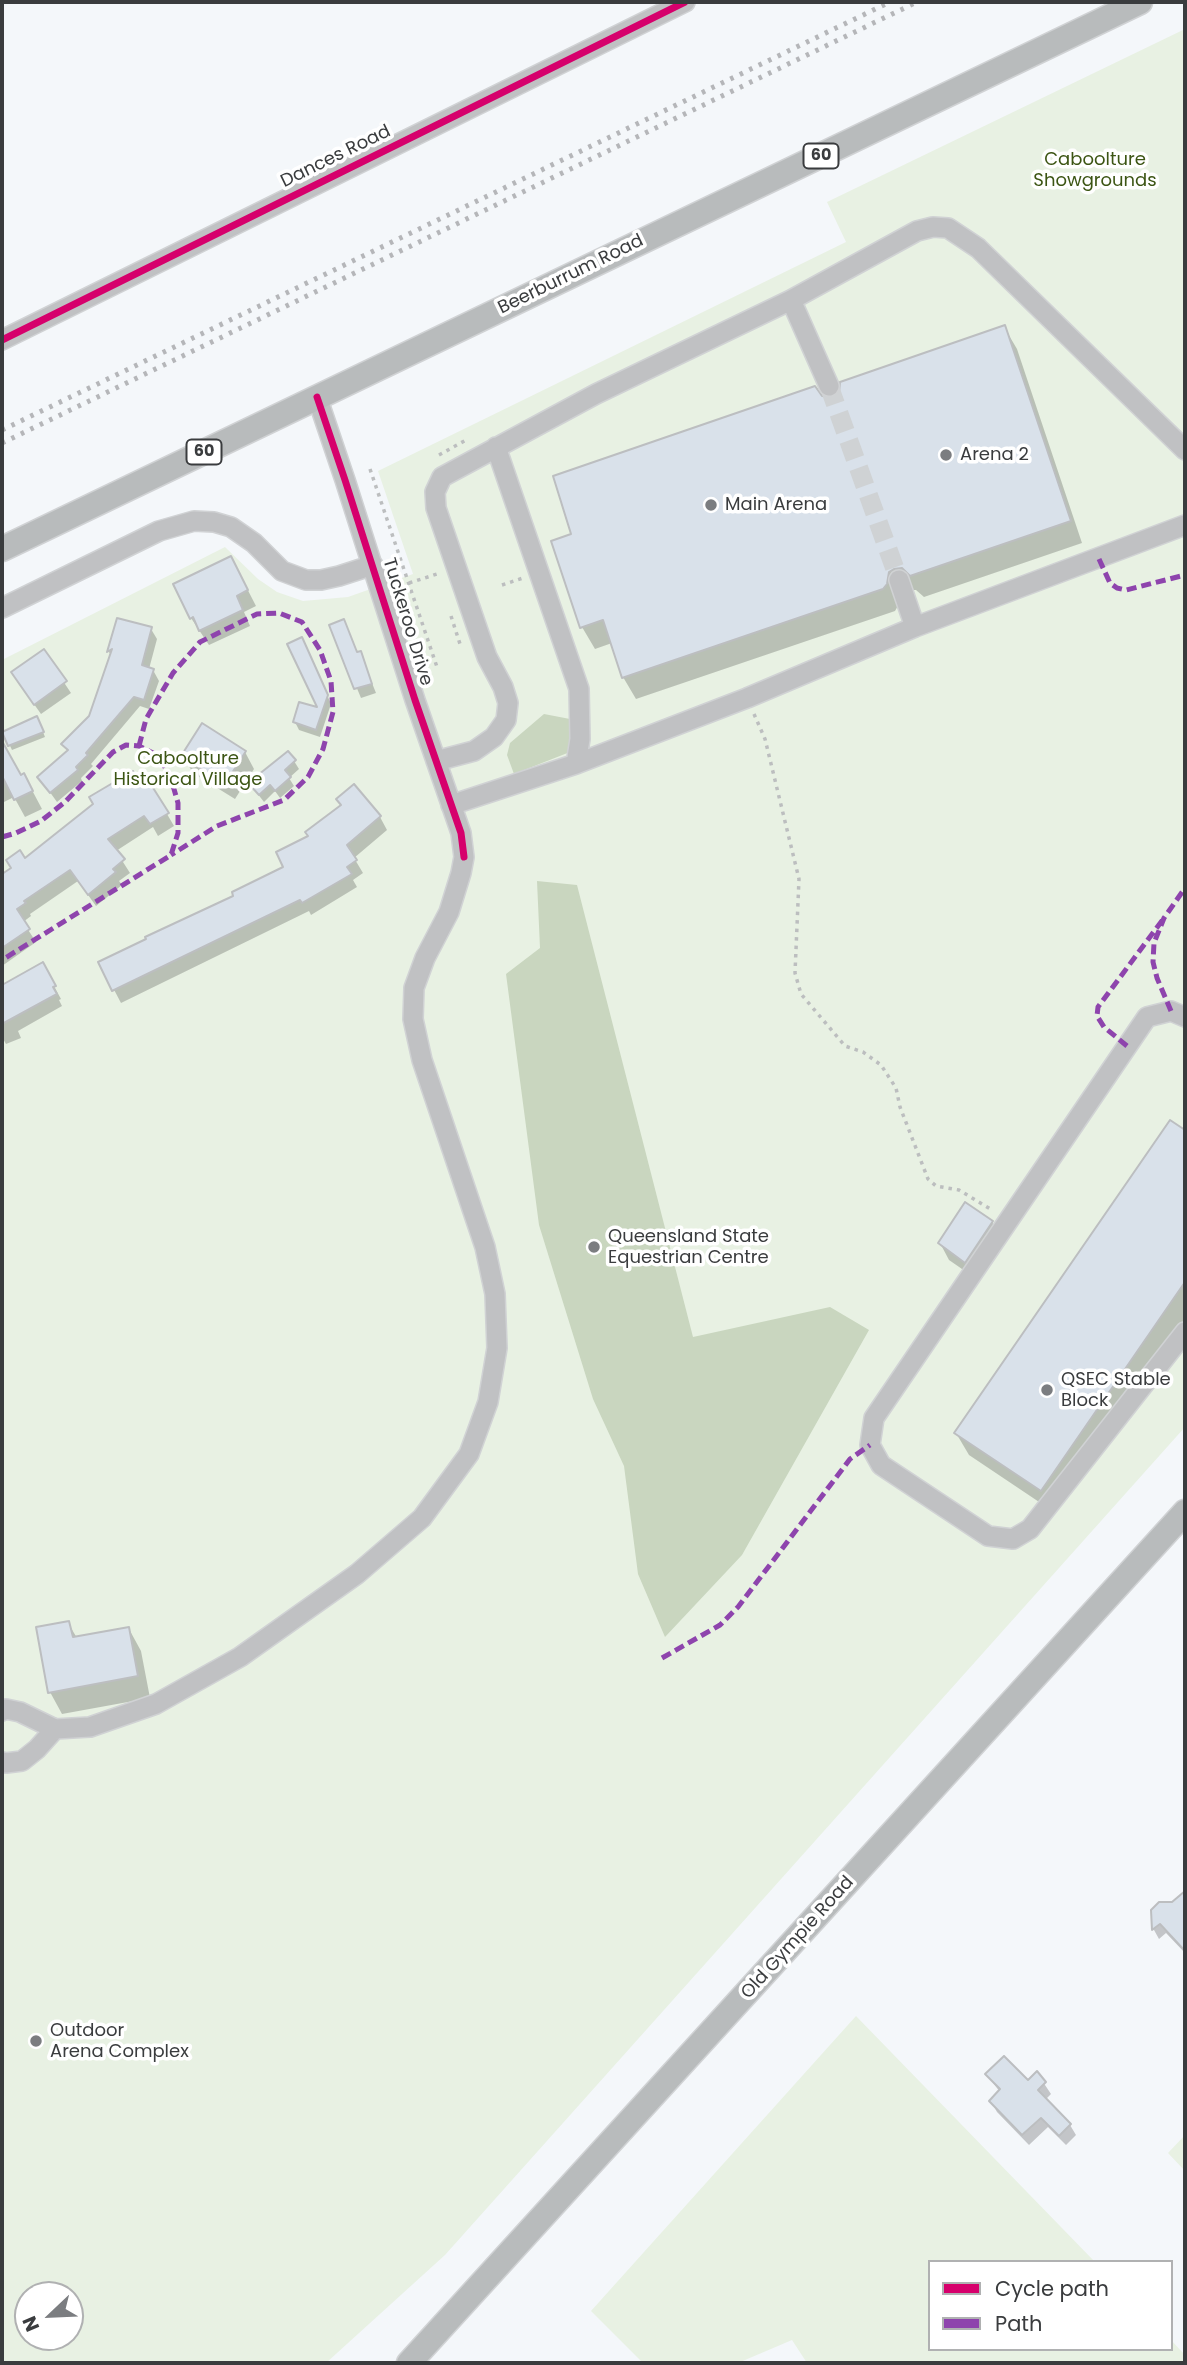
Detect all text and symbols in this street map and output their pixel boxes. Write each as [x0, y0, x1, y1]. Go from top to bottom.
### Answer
street label: Dances Road [278, 121, 394, 193]
road number: 60 [804, 144, 838, 168]
park label: Caboolture Showgrounds [1033, 149, 1157, 192]
street label: Beerburrum Road [495, 230, 647, 320]
road number: 60 [186, 440, 222, 464]
place label: Arena 2 [960, 444, 1029, 466]
marker: Arena 2 [938, 447, 954, 463]
place label: Main Arena [725, 494, 827, 516]
marker: Main Arena [703, 497, 719, 513]
street label: Tuckeroo Drive [377, 556, 437, 688]
park label: Caboolture Historical Village [114, 748, 262, 790]
place label: Queensland State Equestrian Centre [608, 1226, 769, 1268]
marker: Queensland State Equestrian Centre [586, 1239, 602, 1255]
place label: QSEC Stable Block [1061, 1369, 1171, 1412]
marker: QSEC Stable Block [1039, 1382, 1055, 1398]
street label: Old Gympie Road [737, 1872, 859, 2004]
place label: Outdoor Arena Complex [50, 2020, 189, 2062]
marker: Outdoor Arena Complex [28, 2033, 44, 2049]
legend [928, 2260, 1173, 2351]
text: Cycle path [995, 2274, 1109, 2303]
north arrow [14, 2281, 84, 2351]
text: Path [995, 2309, 1042, 2338]
text: N [16, 2312, 46, 2335]

